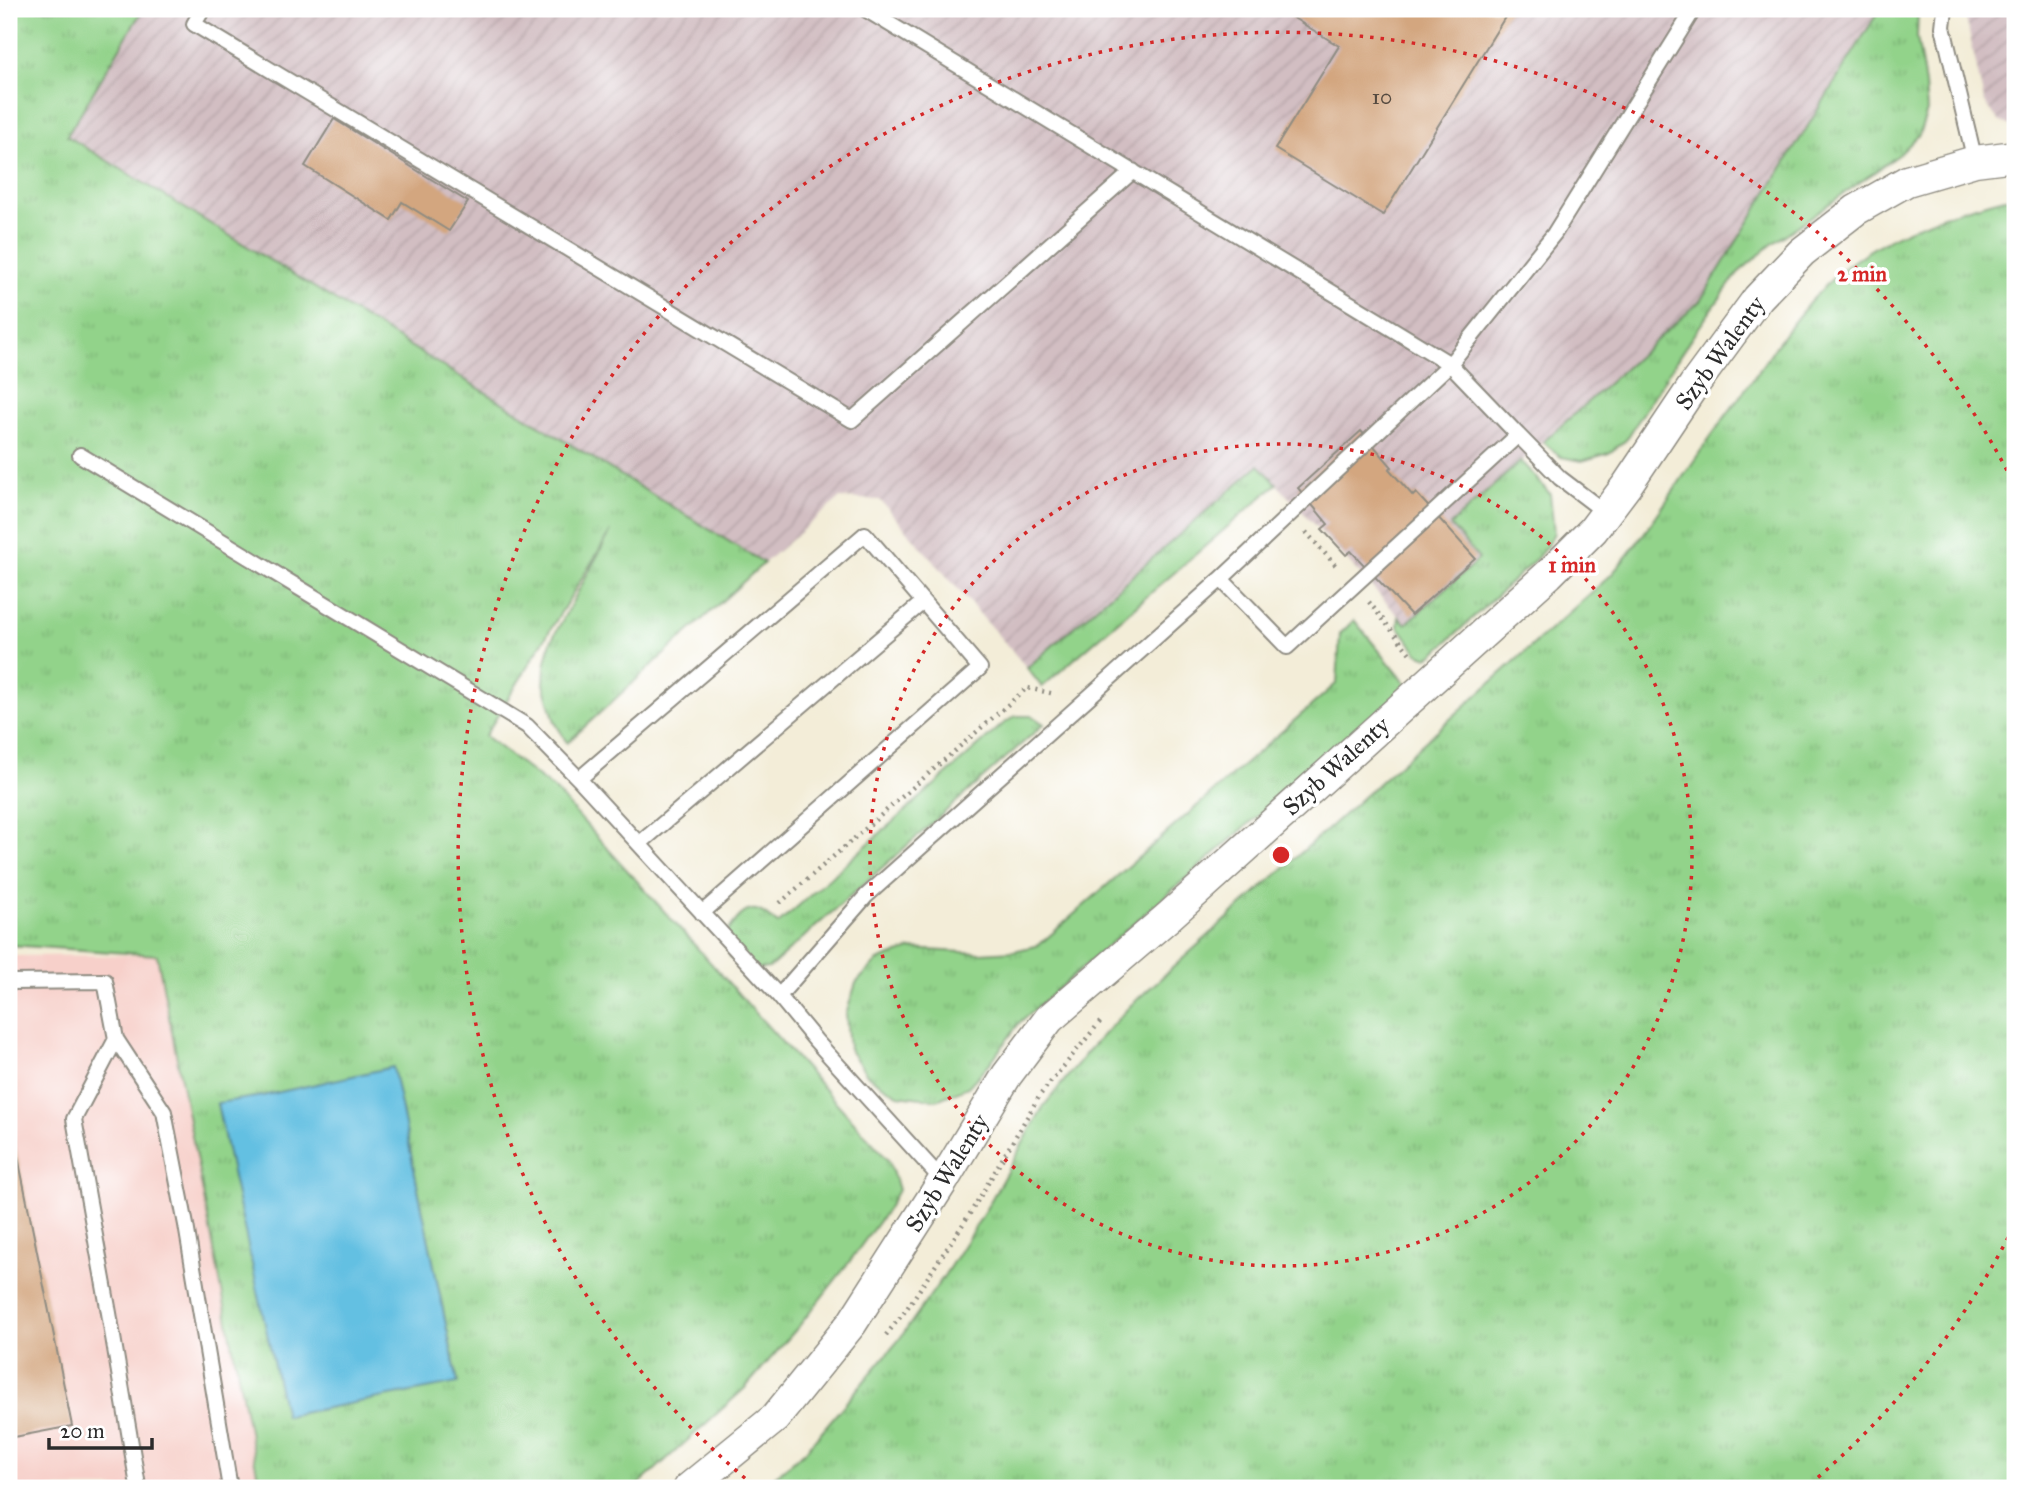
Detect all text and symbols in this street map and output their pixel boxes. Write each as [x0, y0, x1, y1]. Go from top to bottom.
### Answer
house number: 10 [1372, 84, 1392, 110]
text: 2 min [1837, 261, 1887, 287]
street label: Szyb Walenty [1669, 289, 1772, 416]
text: 1 min [1548, 552, 1596, 578]
street label: Szyb Walenty [1276, 710, 1396, 822]
centre of rings [1269, 843, 1293, 867]
street label: Szyb Walenty [899, 1108, 996, 1238]
scale bar [49, 1406, 152, 1450]
text: 20 m [60, 1418, 105, 1444]

